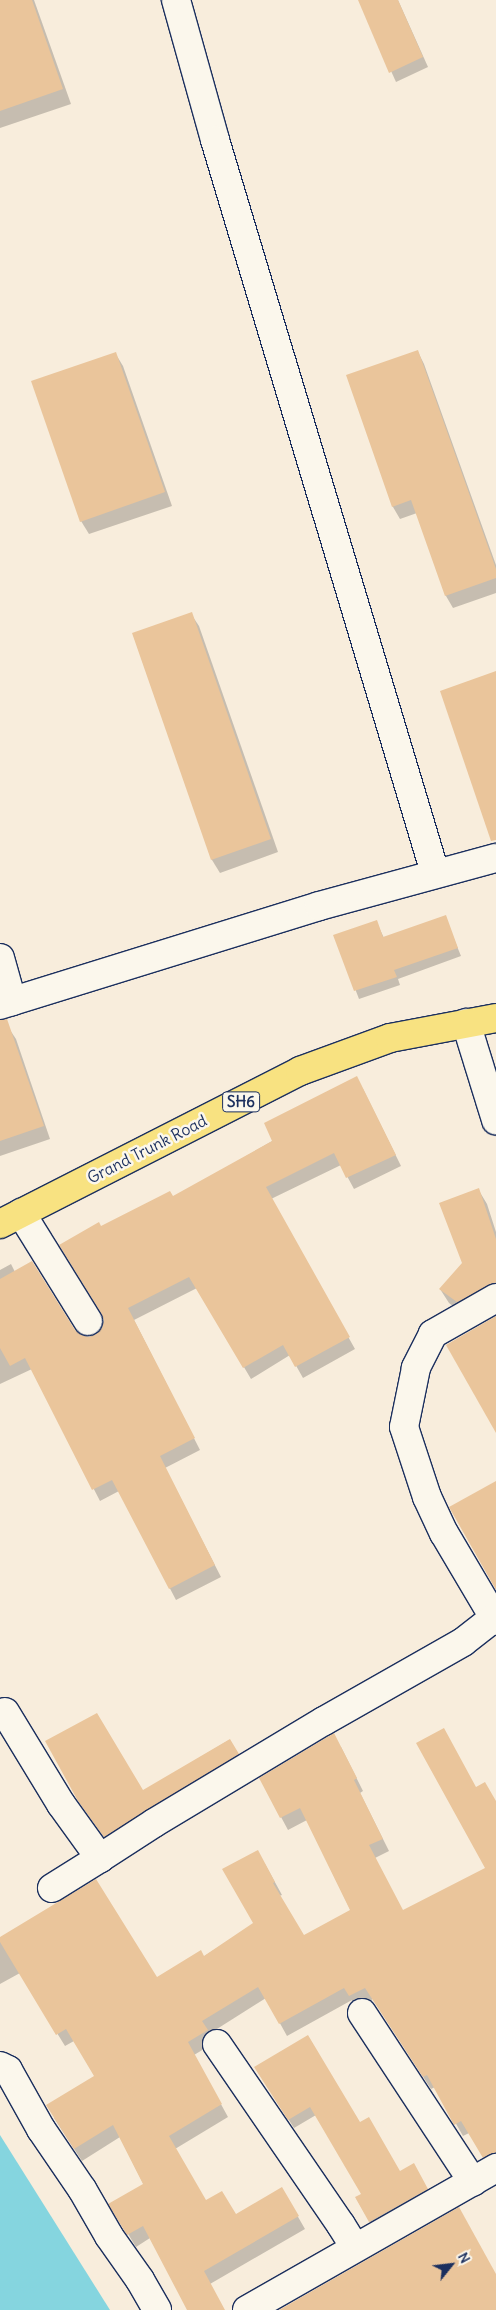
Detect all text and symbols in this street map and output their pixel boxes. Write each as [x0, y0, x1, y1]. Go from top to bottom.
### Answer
road number: SH6 [221, 1090, 261, 1114]
street label: Grand Trunk Road [84, 1111, 210, 1187]
north arrow [426, 2240, 476, 2290]
text: N [454, 2249, 474, 2266]

